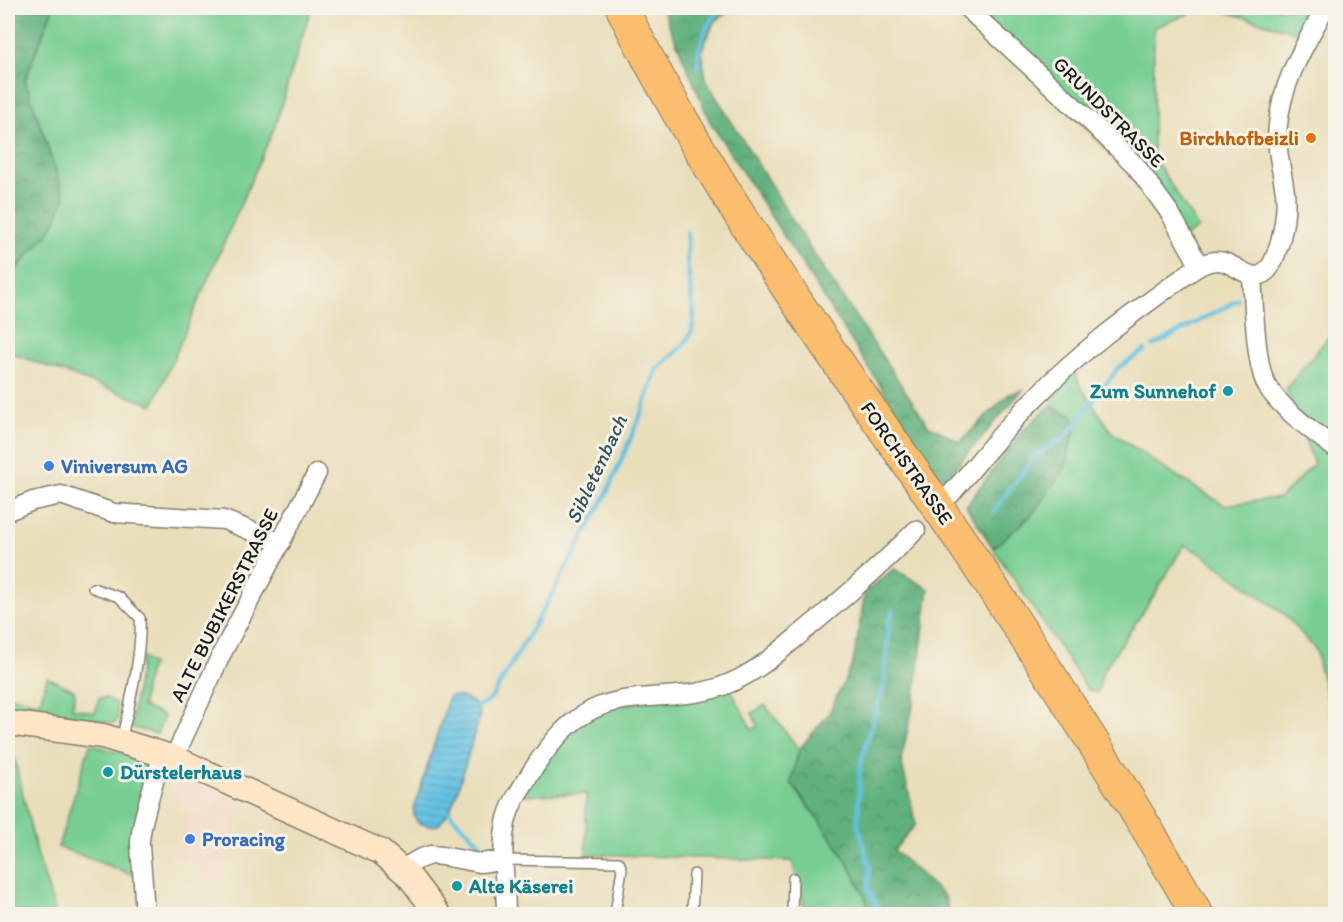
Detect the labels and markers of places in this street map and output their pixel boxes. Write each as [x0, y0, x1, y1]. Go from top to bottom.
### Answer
place label: Birchhofbeizli [1180, 126, 1299, 150]
marker: Birchhofbeizli [1304, 131, 1318, 145]
place label: Zum Sunnehof [1090, 379, 1216, 403]
marker: Zum Sunnehof [1221, 384, 1235, 398]
place label: Viniversum AG [61, 454, 188, 478]
marker: Viniversum AG [42, 459, 56, 473]
place label: Dürstelerhaus [120, 760, 242, 784]
marker: Dürstelerhaus [101, 765, 115, 779]
place label: Proracing [202, 827, 286, 852]
marker: Proracing [183, 832, 197, 846]
place label: Alte Käserei [468, 874, 573, 898]
marker: Alte Käserei [450, 879, 464, 893]

